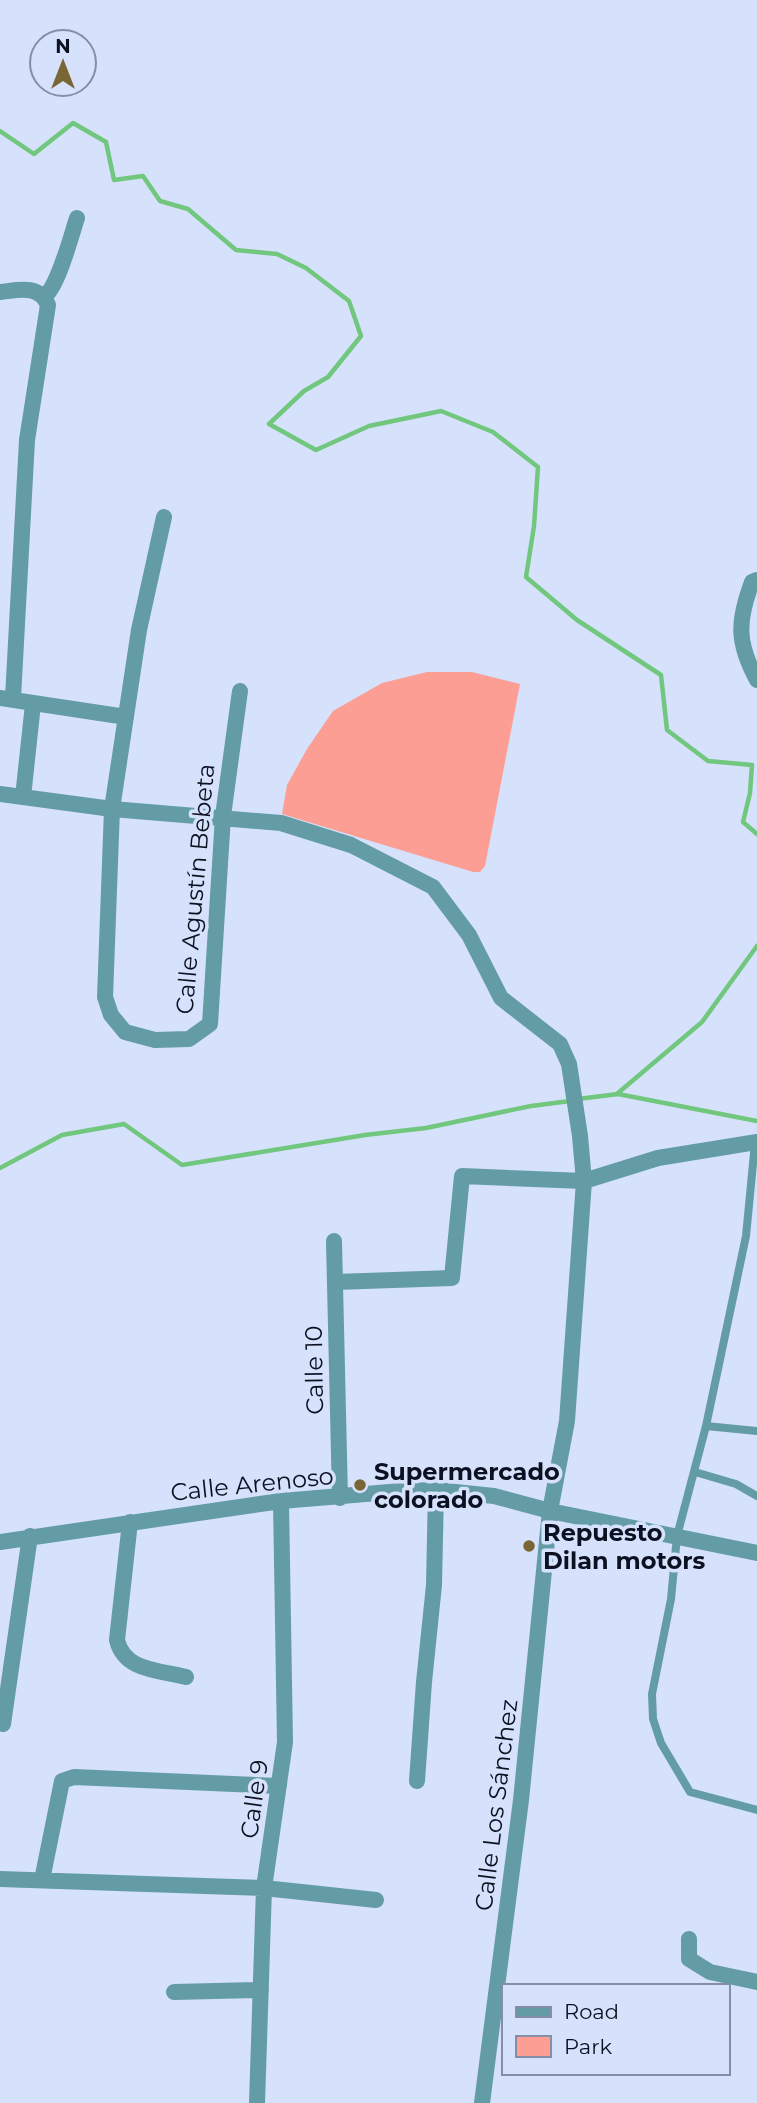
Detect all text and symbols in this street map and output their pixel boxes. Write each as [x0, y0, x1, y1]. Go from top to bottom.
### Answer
north arrow [28, 28, 98, 98]
text: N [55, 35, 71, 58]
street label: Calle Agustín Bebeta [170, 762, 220, 1016]
street label: Calle 10 [299, 1325, 329, 1415]
place label: Supermercado colorado [374, 1457, 560, 1514]
street label: Calle Arenoso [169, 1461, 335, 1507]
marker: Supermercado colorado [352, 1477, 368, 1493]
place label: Repuesto Dilan motors [543, 1518, 706, 1575]
marker: Repuesto Dilan motors [521, 1538, 537, 1554]
street label: Calle Los Sánchez [469, 1698, 523, 1912]
street label: Calle 9 [234, 1758, 274, 1840]
legend [502, 1984, 729, 2075]
text: Road [564, 1999, 619, 2024]
text: Park [564, 2034, 612, 2059]

